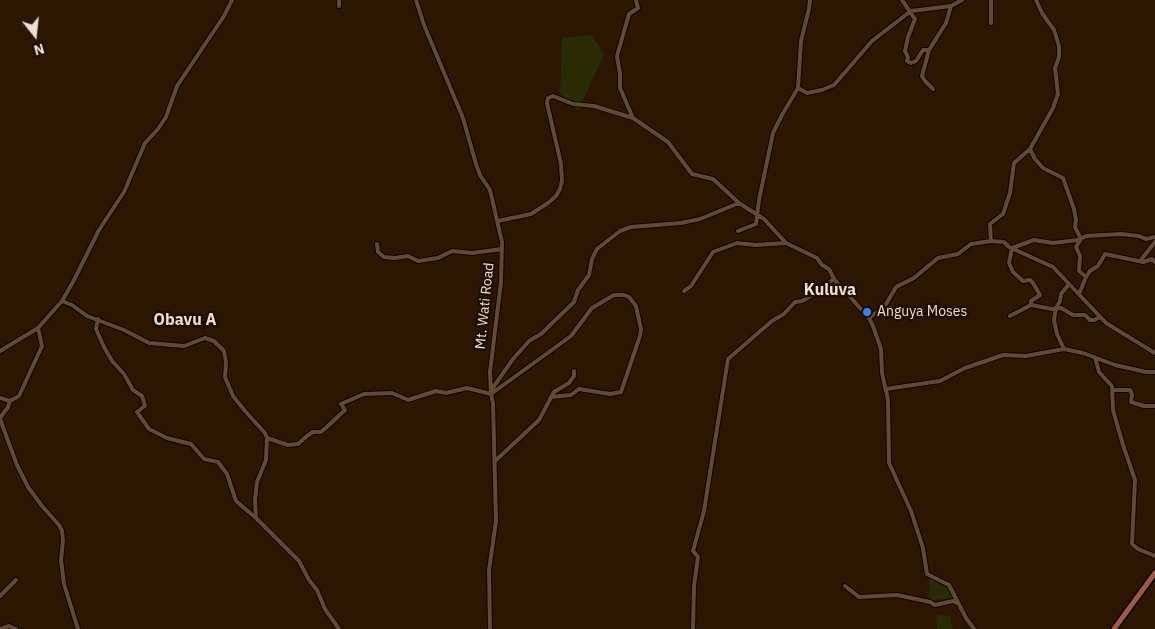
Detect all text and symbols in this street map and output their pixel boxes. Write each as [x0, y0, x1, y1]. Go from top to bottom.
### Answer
north arrow [10, 10, 60, 60]
text: N [32, 39, 46, 59]
street label: Mt. Wati Road [472, 262, 498, 350]
district label: Kuluva [804, 280, 856, 300]
place label: Anguya Moses [877, 304, 967, 320]
marker: Anguya Moses [861, 306, 873, 318]
district label: Obavu A [154, 310, 216, 330]

